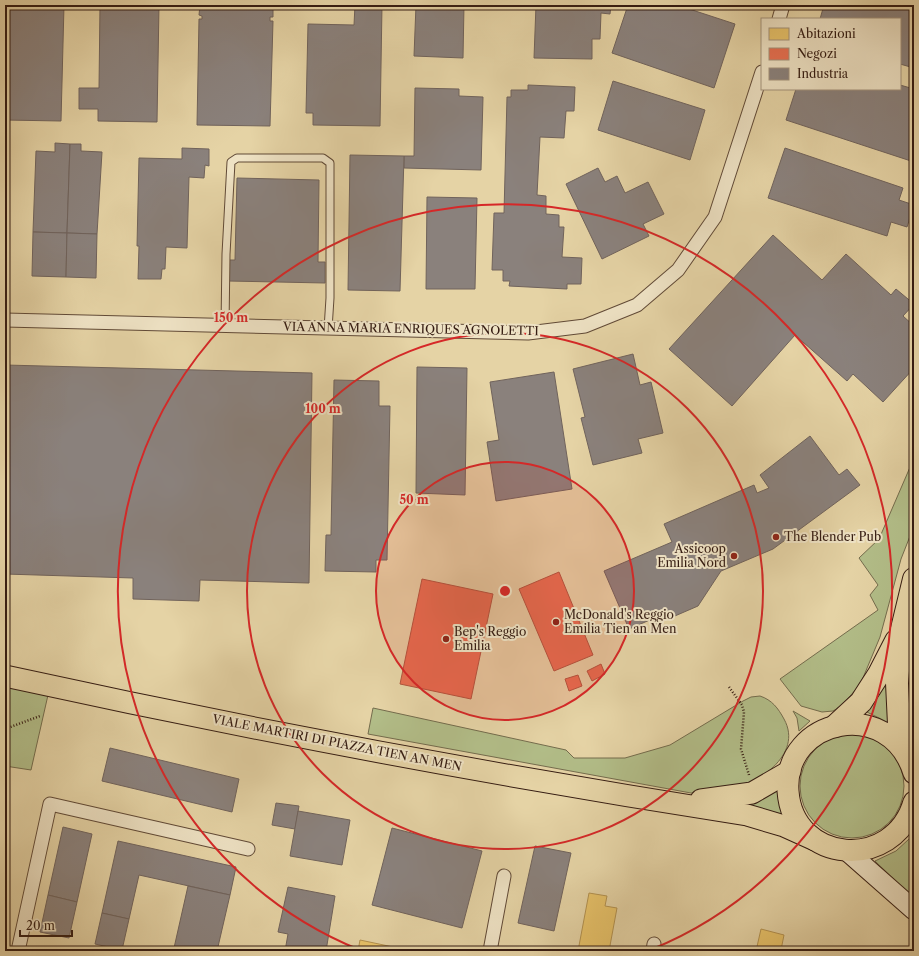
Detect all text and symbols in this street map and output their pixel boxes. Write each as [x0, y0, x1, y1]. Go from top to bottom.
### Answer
legend [761, 18, 901, 90]
text: Abitazioni [796, 26, 856, 41]
text: Negozi [797, 46, 837, 61]
text: Industria [797, 66, 849, 81]
text: 150 m [214, 310, 248, 325]
street label: VIA ANNA MARIA ENRIQUES AGNOLETTI [282, 319, 539, 338]
text: 100 m [305, 401, 341, 416]
text: 50 m [399, 492, 429, 507]
place label: The Blender Pub [784, 529, 881, 544]
marker: The Blender Pub [771, 532, 781, 542]
place label: Assicoop Emilia Nord [657, 541, 727, 570]
marker: Assicoop Emilia Nord [729, 551, 739, 561]
centre of rings [498, 584, 512, 598]
place label: McDonald's Reggio Emilia Tien an Men [564, 607, 677, 636]
marker: McDonald's Reggio Emilia Tien an Men [551, 617, 561, 627]
place label: Bep's Reggio Emilia [454, 624, 526, 653]
marker: Bep's Reggio Emilia [441, 634, 451, 644]
street label: VIALE MARTIRI DI PIAZZA TIEN AN MEN [210, 711, 463, 774]
scale bar [20, 912, 72, 938]
text: 20 m [26, 918, 55, 933]

